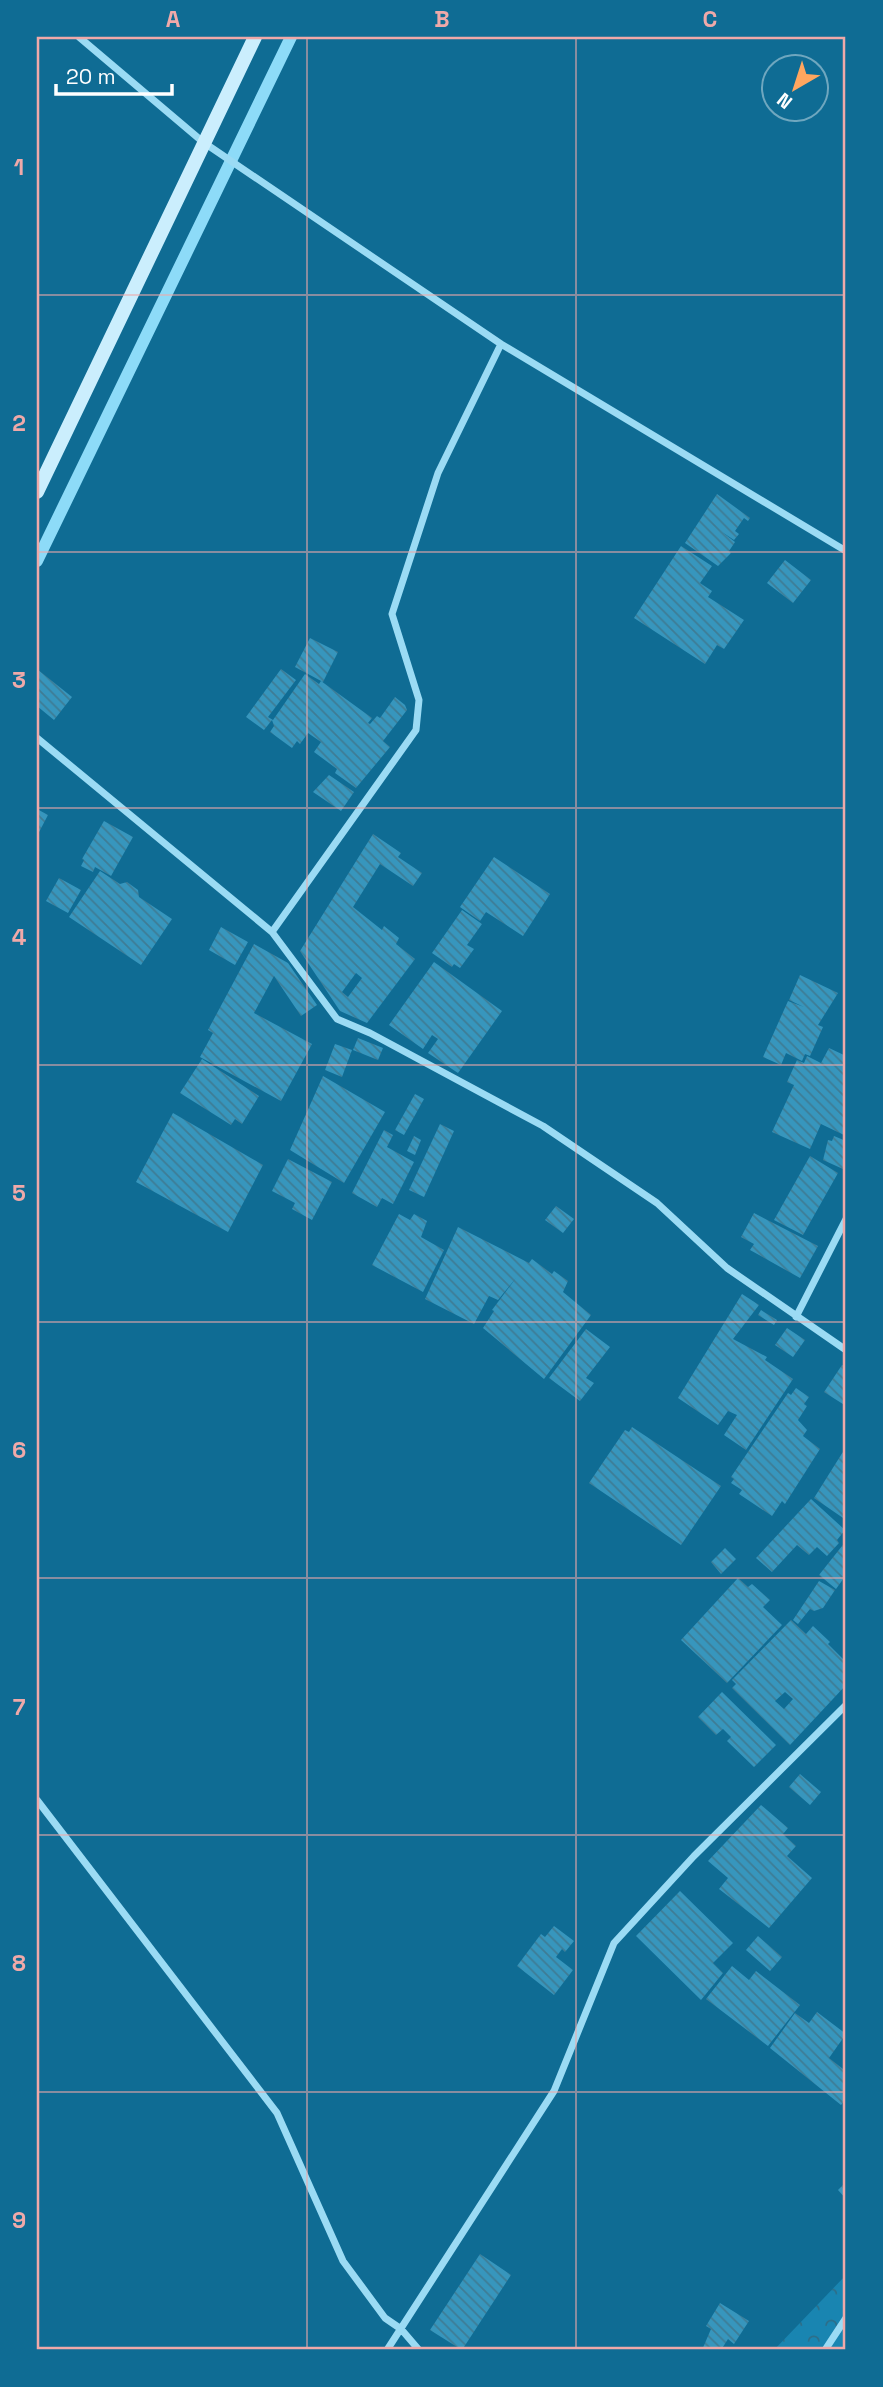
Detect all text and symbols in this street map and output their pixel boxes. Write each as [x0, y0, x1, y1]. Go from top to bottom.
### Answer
text: A [166, 4, 181, 34]
text: B [434, 4, 450, 34]
text: C [703, 4, 717, 34]
scale bar [56, 52, 172, 96]
north arrow [760, 52, 830, 122]
text: 20 m [66, 63, 116, 90]
text: N [772, 87, 797, 115]
text: 1 [14, 152, 24, 182]
text: 2 [12, 408, 26, 438]
text: 3 [12, 665, 26, 695]
text: 4 [12, 922, 27, 952]
text: 5 [12, 1178, 26, 1208]
text: 6 [12, 1435, 26, 1465]
text: 7 [13, 1692, 26, 1722]
text: 8 [12, 1948, 26, 1978]
text: 9 [12, 2205, 26, 2235]

